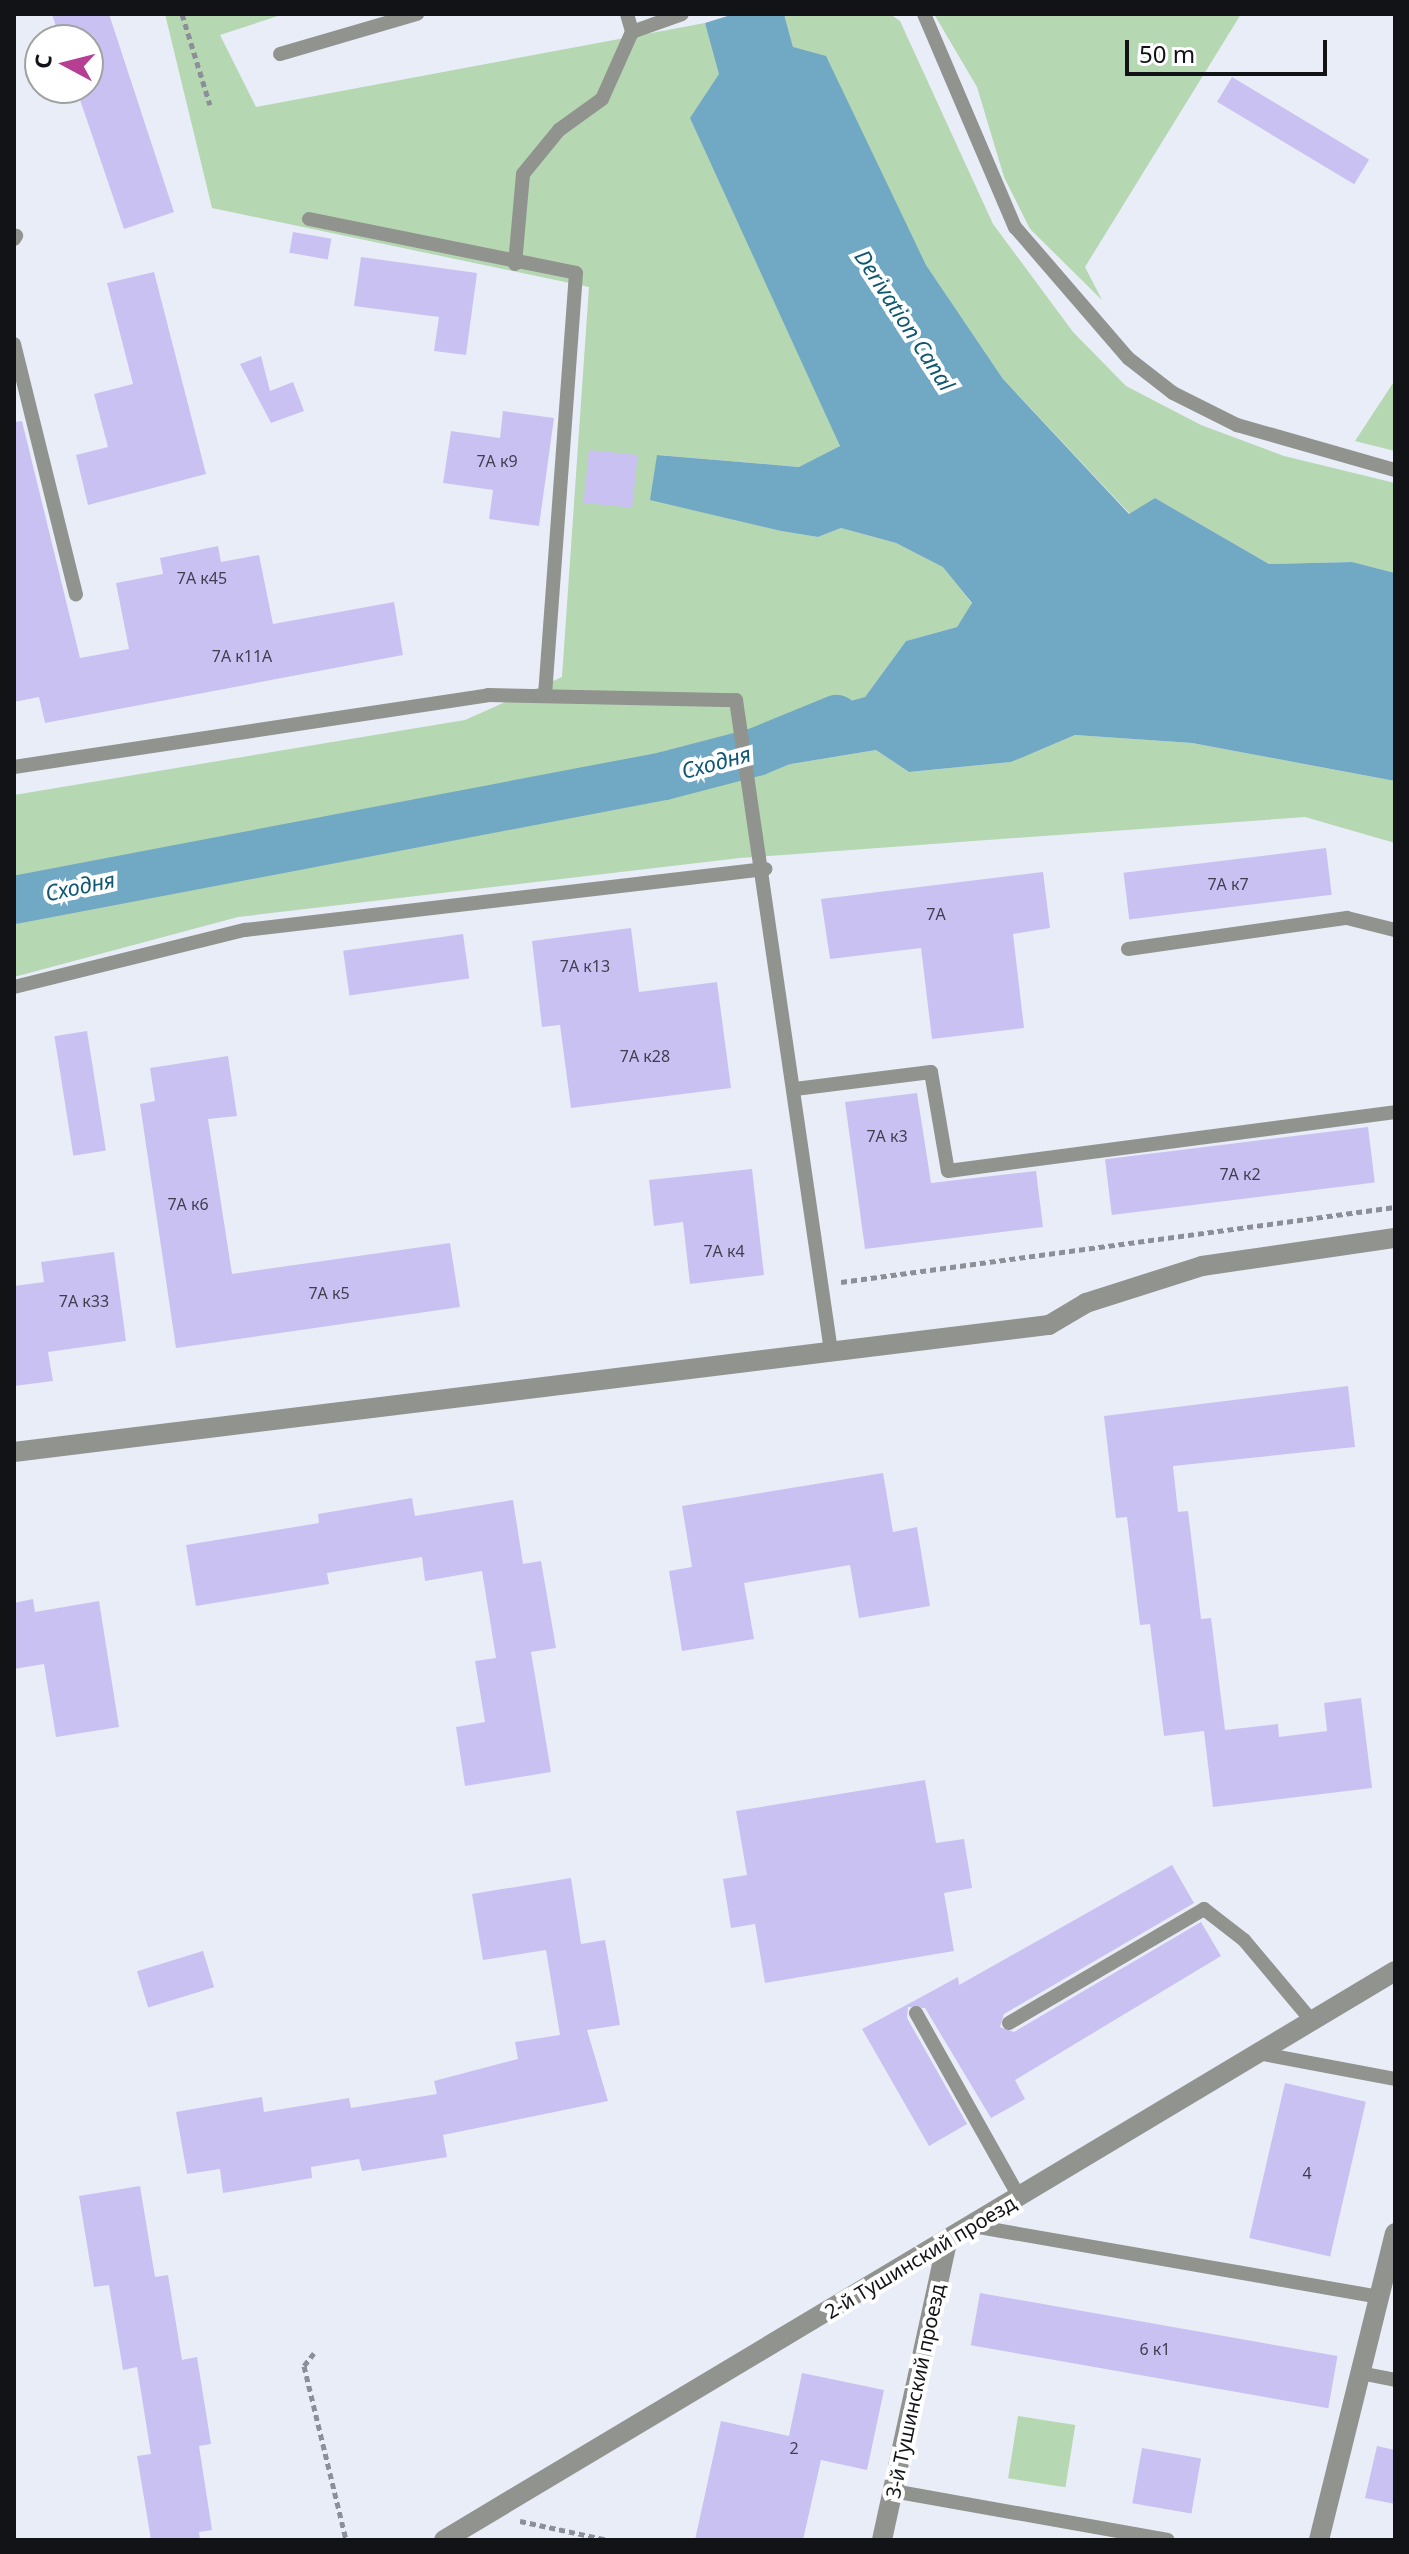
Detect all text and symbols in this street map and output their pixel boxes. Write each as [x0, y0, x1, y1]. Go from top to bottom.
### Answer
north arrow [24, 24, 104, 104]
scale bar [1129, 24, 1331, 74]
text: 50 m [1139, 37, 1195, 70]
text: С [26, 52, 58, 70]
water label: Derivation Canal [850, 244, 960, 396]
house number: 7А к9 [476, 451, 518, 471]
house number: 7А к45 [177, 568, 227, 588]
house number: 7А к11А [212, 646, 272, 666]
water label: Сходня [678, 740, 754, 784]
water label: Сходня [43, 866, 117, 906]
house number: 7А к7 [1207, 874, 1249, 894]
house number: 7А [926, 904, 946, 924]
house number: 7А к13 [560, 956, 610, 976]
house number: 7А к28 [620, 1046, 670, 1066]
house number: 7А к3 [866, 1126, 908, 1146]
house number: 7А к2 [1219, 1164, 1261, 1184]
house number: 7А к6 [167, 1194, 209, 1214]
house number: 7А к4 [703, 1241, 745, 1261]
house number: 7А к5 [308, 1283, 350, 1303]
house number: 7А к33 [59, 1291, 109, 1311]
house number: 4 [1302, 2163, 1312, 2183]
street label: 2-й Тушинский проезд [820, 2190, 1020, 2324]
street label: 3-й Тушинский проезд [881, 2282, 949, 2500]
house number: 6 к1 [1140, 2339, 1170, 2359]
house number: 2 [789, 2438, 799, 2458]

